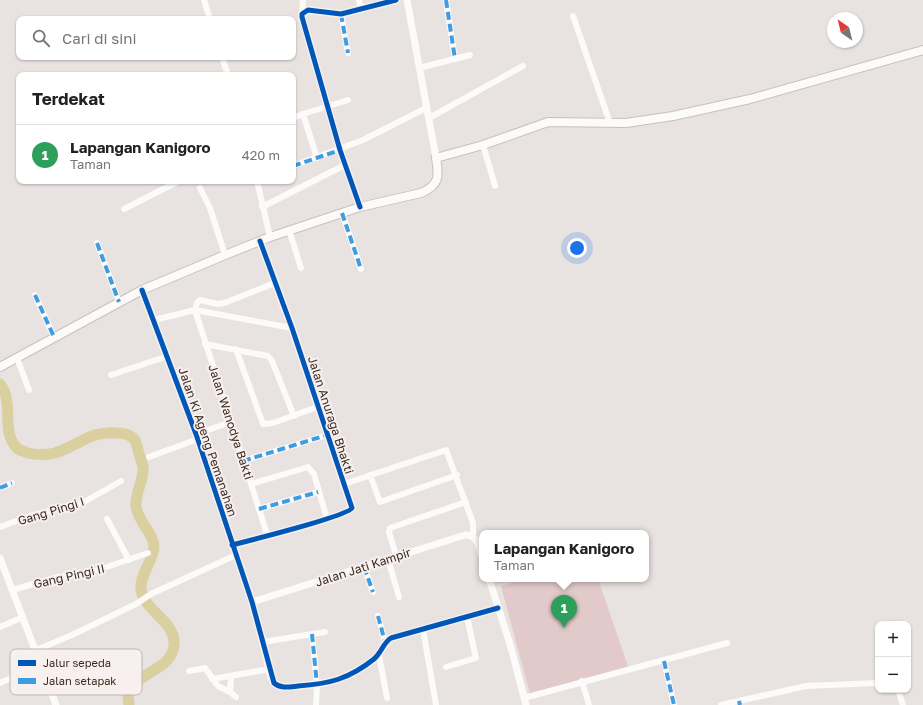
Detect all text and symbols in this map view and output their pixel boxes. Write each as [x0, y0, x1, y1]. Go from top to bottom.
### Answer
north arrow [827, 12, 863, 48]
search box [16, 16, 296, 60]
icon: search [30, 27, 52, 49]
text: Cari di sini [62, 29, 137, 47]
text: Terdekat [32, 88, 105, 109]
text: Lapangan Kanigoro [70, 138, 211, 156]
text: 1 [42, 147, 48, 163]
text: 420 m [242, 147, 280, 163]
text: Taman [70, 156, 111, 172]
your location [567, 238, 587, 258]
street label: Jalan Anuraga Bhakti [305, 354, 357, 476]
street label: Jalan Wanodya Bakti [205, 363, 257, 481]
street label: Jalan Ki Ageng Pemanahan [175, 365, 241, 519]
street label: Gang Pingi I [16, 494, 86, 528]
popup [479, 530, 649, 582]
text: Lapangan Kanigoro [494, 539, 634, 557]
street label: Jalan Jati Kampir [313, 544, 413, 590]
text: Taman [494, 557, 535, 573]
street label: Gang Pingi II [32, 561, 106, 591]
pin: 1 [551, 595, 577, 628]
map controls [875, 621, 911, 693]
button: + [875, 621, 911, 657]
legend [10, 649, 142, 695]
text: Jalur sepeda [43, 656, 111, 669]
button: − [875, 657, 911, 693]
text: Jalan setapak [43, 674, 117, 687]

